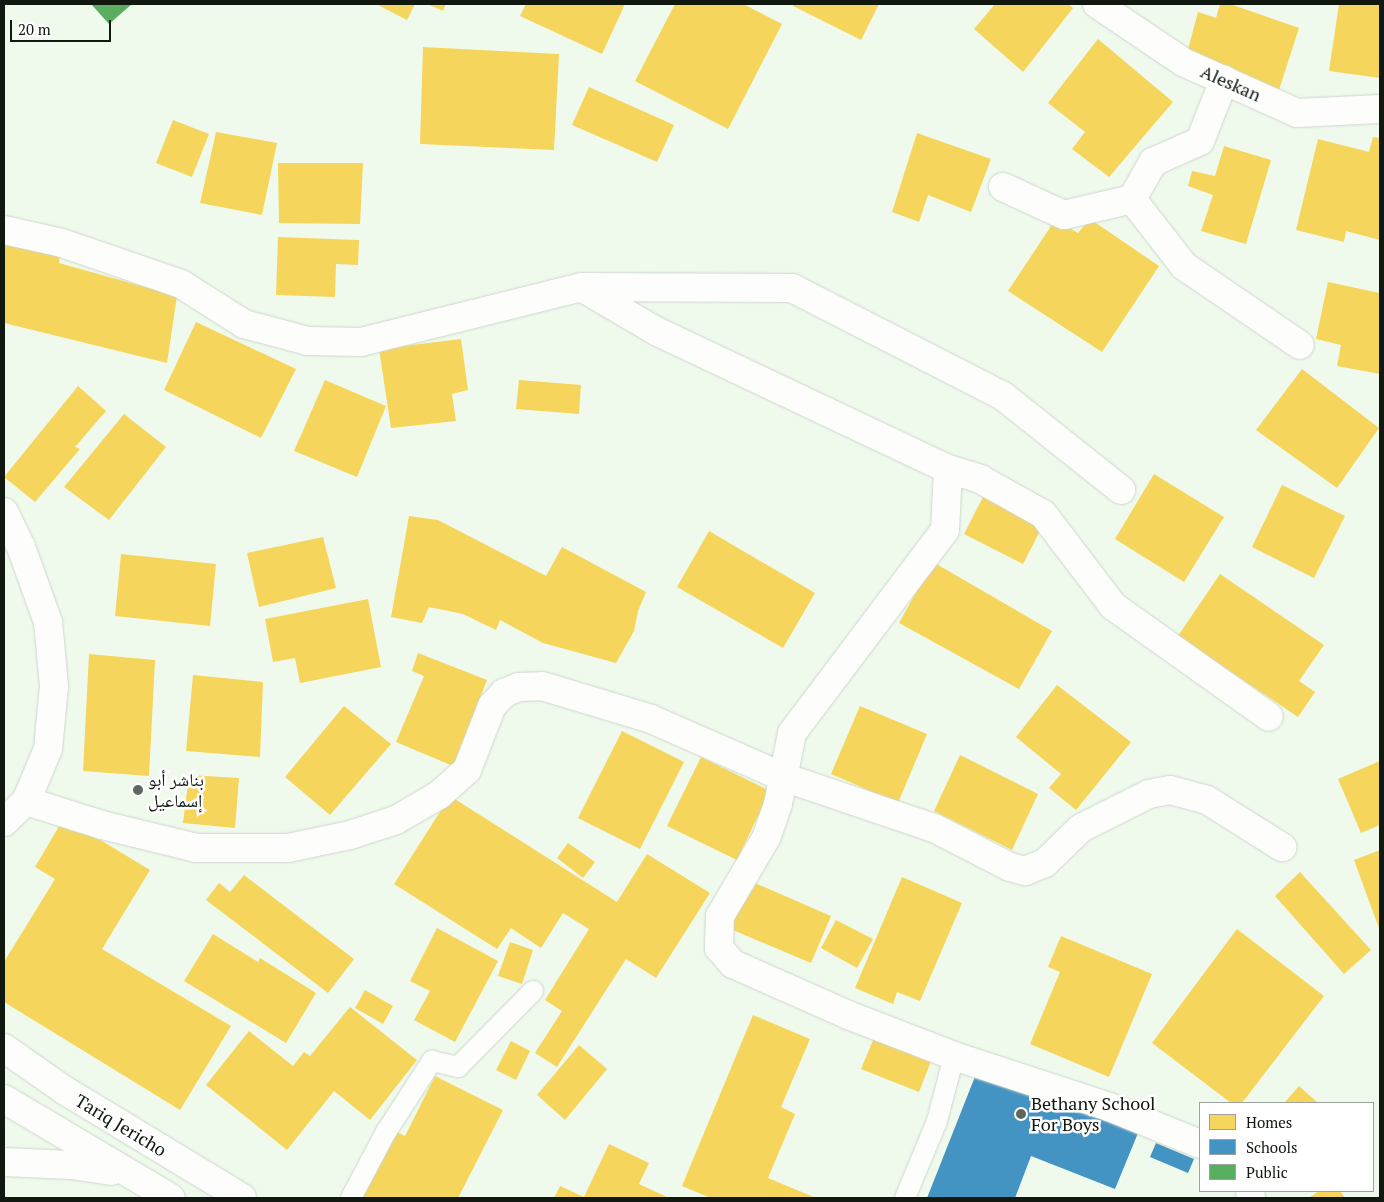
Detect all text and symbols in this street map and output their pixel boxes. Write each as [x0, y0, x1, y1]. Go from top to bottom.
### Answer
scale bar [12, 10, 114, 42]
text: 20 m [18, 19, 51, 39]
street label: Aleskan [1198, 60, 1264, 106]
place label: بناشر أبو إسماعيل [148, 769, 204, 812]
marker: بناشر أبو إسماعيل [132, 784, 144, 796]
street label: Tariq Jericho [71, 1089, 171, 1161]
place label: Bethany School For Boys [1031, 1093, 1156, 1136]
legend [1199, 1102, 1374, 1192]
marker: Bethany School For Boys [1015, 1108, 1027, 1120]
text: Homes [1246, 1112, 1292, 1132]
text: Schools [1246, 1137, 1297, 1157]
text: Public [1246, 1162, 1288, 1182]

